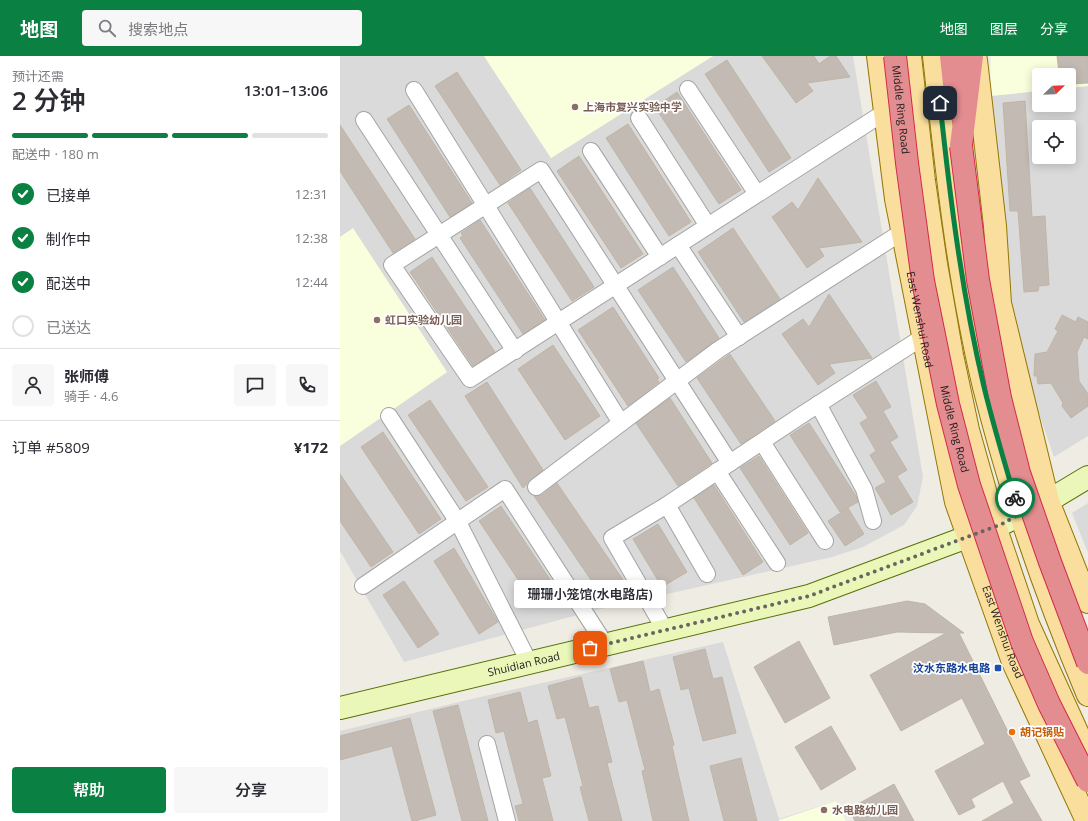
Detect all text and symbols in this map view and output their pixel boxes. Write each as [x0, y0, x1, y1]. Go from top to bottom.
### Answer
search box [82, 10, 362, 46]
text: 地图 [20, 16, 58, 42]
icon: search [96, 17, 118, 39]
text: 搜索地点 [128, 19, 188, 39]
text: 地图 [940, 19, 968, 38]
text: 图层 [990, 19, 1018, 38]
text: 分享 [1040, 19, 1068, 38]
street label: Middle Ring Road [889, 64, 914, 155]
text: 预计还需 [12, 67, 64, 85]
north arrow [1032, 68, 1076, 112]
map controls [1032, 68, 1076, 164]
text: 13:01–13:06 [244, 80, 328, 100]
text: 2 分钟 [12, 82, 86, 118]
pin [923, 86, 957, 120]
icon: home [929, 92, 951, 114]
place label: 上海市复兴实验中学 [583, 99, 682, 114]
marker: 上海市复兴实验中学 [570, 102, 580, 112]
button: locate [1032, 120, 1076, 164]
text: 配送中 · 180 m [12, 145, 99, 163]
icon: check [12, 183, 34, 205]
text: 已接单 [46, 185, 91, 205]
text: 12:31 [295, 185, 328, 203]
icon: check [12, 227, 34, 249]
text: 制作中 [46, 229, 91, 249]
text: 12:38 [295, 229, 328, 247]
street label: East Wenshui Road [903, 270, 937, 369]
icon: check [12, 271, 34, 293]
text: 配送中 [46, 273, 91, 293]
text: 12:44 [295, 273, 328, 291]
place label: 虹口实验幼儿园 [385, 312, 462, 327]
marker: 虹口实验幼儿园 [372, 315, 382, 325]
text: 已送达 [46, 317, 91, 337]
button: person [12, 364, 54, 406]
button: chat [234, 364, 276, 406]
button: phone [286, 364, 328, 406]
text: 张师傅 [64, 366, 109, 386]
street label: Middle Ring Road [937, 384, 973, 474]
text: 骑手 · 4.6 [64, 387, 118, 405]
text: 订单 #5809 [12, 437, 90, 457]
text: ¥172 [294, 437, 328, 457]
courier [995, 478, 1035, 518]
icon: bike [1004, 487, 1026, 509]
callout: 珊珊小笼馆(水电路店) [514, 580, 666, 608]
street label: East Wenshui Road [979, 583, 1027, 681]
text: 珊珊小笼馆(水电路店) [527, 585, 653, 603]
pin [573, 631, 607, 665]
icon: bag [579, 637, 601, 659]
street label: Shuidian Road [486, 648, 561, 679]
place label: 汶水东路水电路 [913, 660, 991, 675]
marker: 汶水东路水电路 [993, 663, 1003, 673]
place label: 胡记锅贴 [1020, 724, 1064, 739]
marker: 胡记锅贴 [1007, 727, 1017, 737]
button: 帮助 [12, 767, 166, 813]
button: 分享 [174, 767, 328, 813]
place label: 水电路幼儿园 [832, 802, 898, 817]
marker: 水电路幼儿园 [819, 805, 829, 815]

